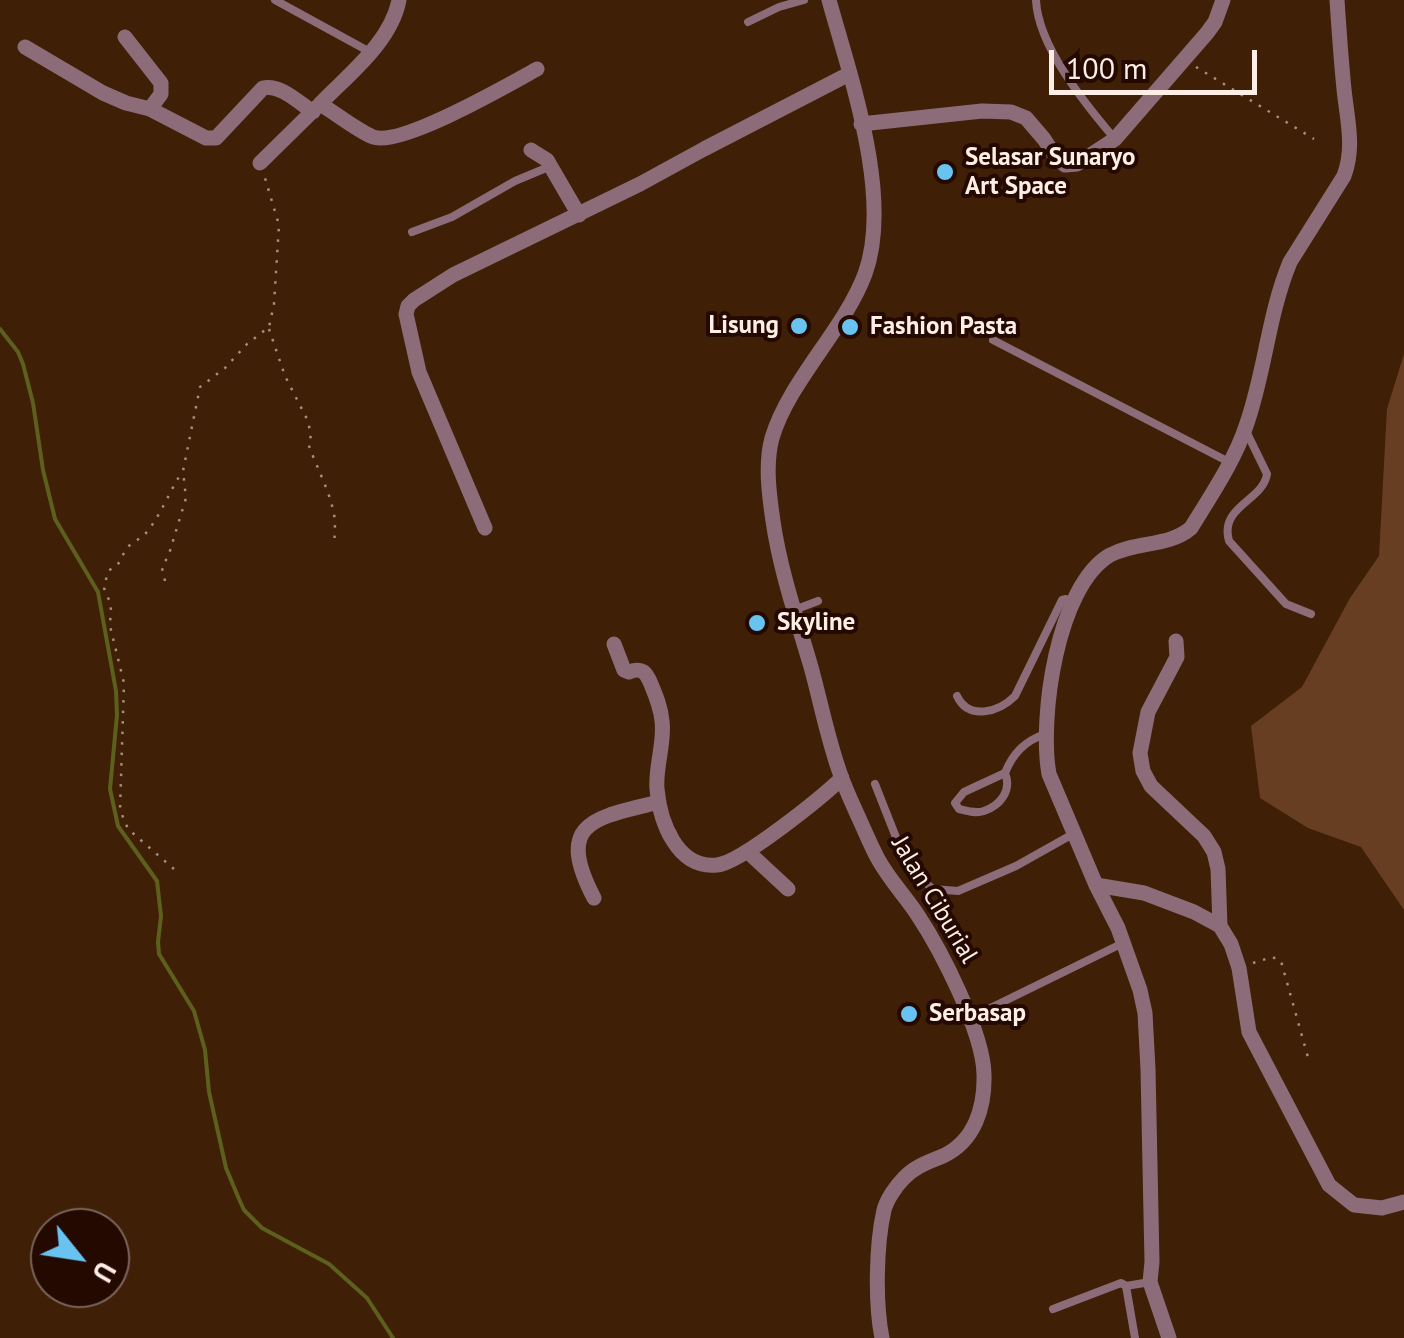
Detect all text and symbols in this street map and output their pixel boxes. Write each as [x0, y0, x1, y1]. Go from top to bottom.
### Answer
scale bar [1054, 30, 1262, 92]
text: 100 m [1066, 48, 1147, 87]
place label: Selasar Sunaryo Art Space [965, 143, 1135, 202]
marker: Selasar Sunaryo Art Space [934, 161, 956, 183]
place label: Lisung [708, 311, 779, 341]
place label: Fashion Pasta [870, 312, 1017, 342]
marker: Lisung [788, 315, 810, 337]
marker: Fashion Pasta [839, 316, 861, 338]
place label: Skyline [777, 608, 855, 638]
marker: Skyline [746, 612, 768, 634]
street label: Jalan Ciburial [884, 831, 984, 969]
place label: Serbasap [929, 999, 1026, 1029]
marker: Serbasap [898, 1003, 920, 1025]
north arrow [30, 1208, 130, 1308]
text: U [84, 1255, 125, 1289]

